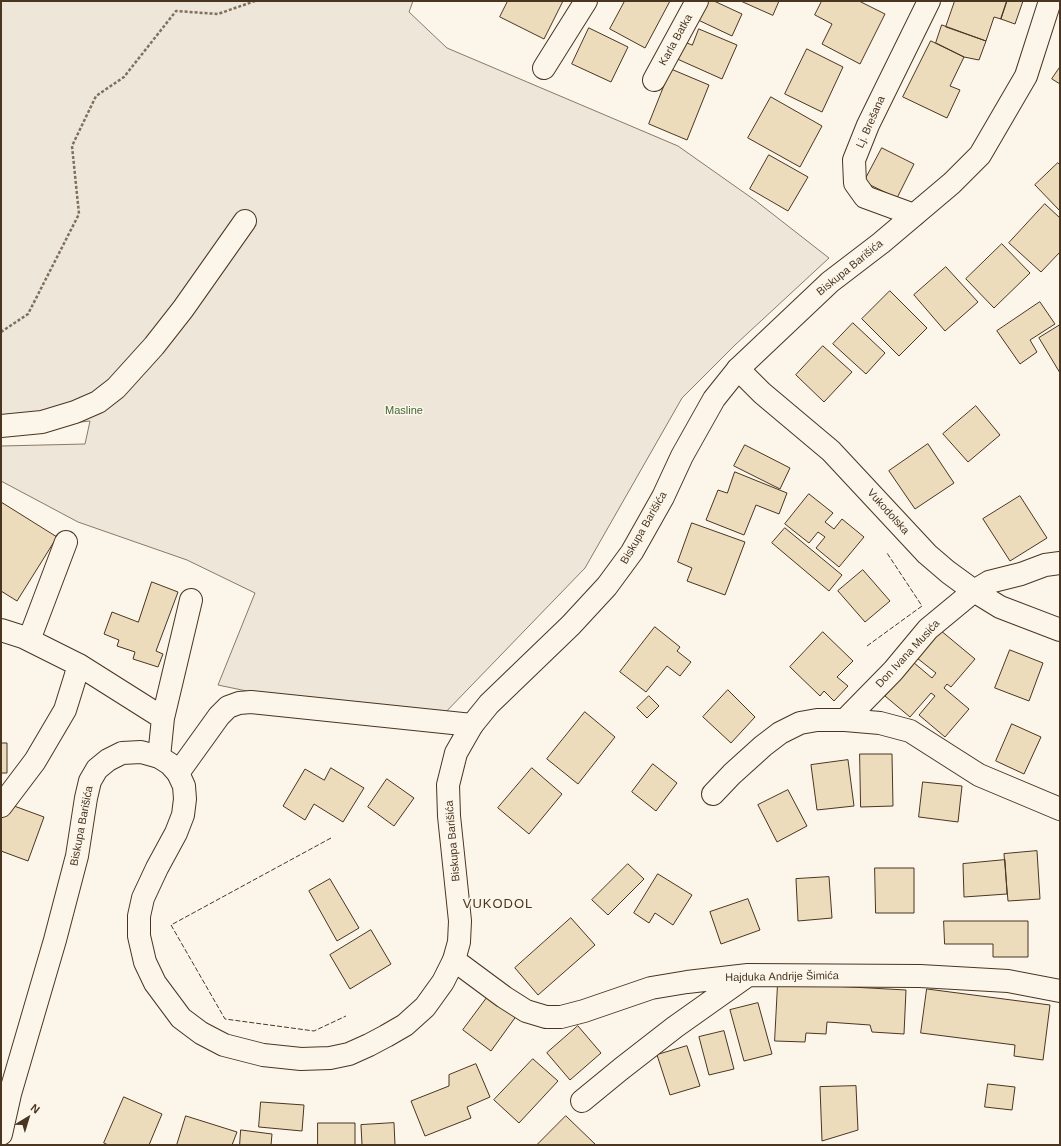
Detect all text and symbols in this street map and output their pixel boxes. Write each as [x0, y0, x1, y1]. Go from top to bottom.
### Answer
street label: Karla Batka [656, 12, 696, 68]
street label: Lj. Brešana [854, 94, 888, 150]
street label: Biskupa Barišića [814, 237, 886, 299]
park label: Masline [385, 404, 423, 418]
street label: Vukodolska [864, 487, 912, 537]
street label: Biskupa Barišića [618, 489, 670, 567]
street label: Don Ivana Musića [873, 617, 943, 691]
street label: Biskupa Barišića [68, 785, 96, 867]
street label: Biskupa Barišića [443, 800, 463, 882]
district label: VUKODOL [463, 896, 533, 912]
street label: Hajduka Andrije Šimića [725, 969, 839, 985]
north arrow [8, 1098, 48, 1138]
text: N [29, 1101, 42, 1116]

